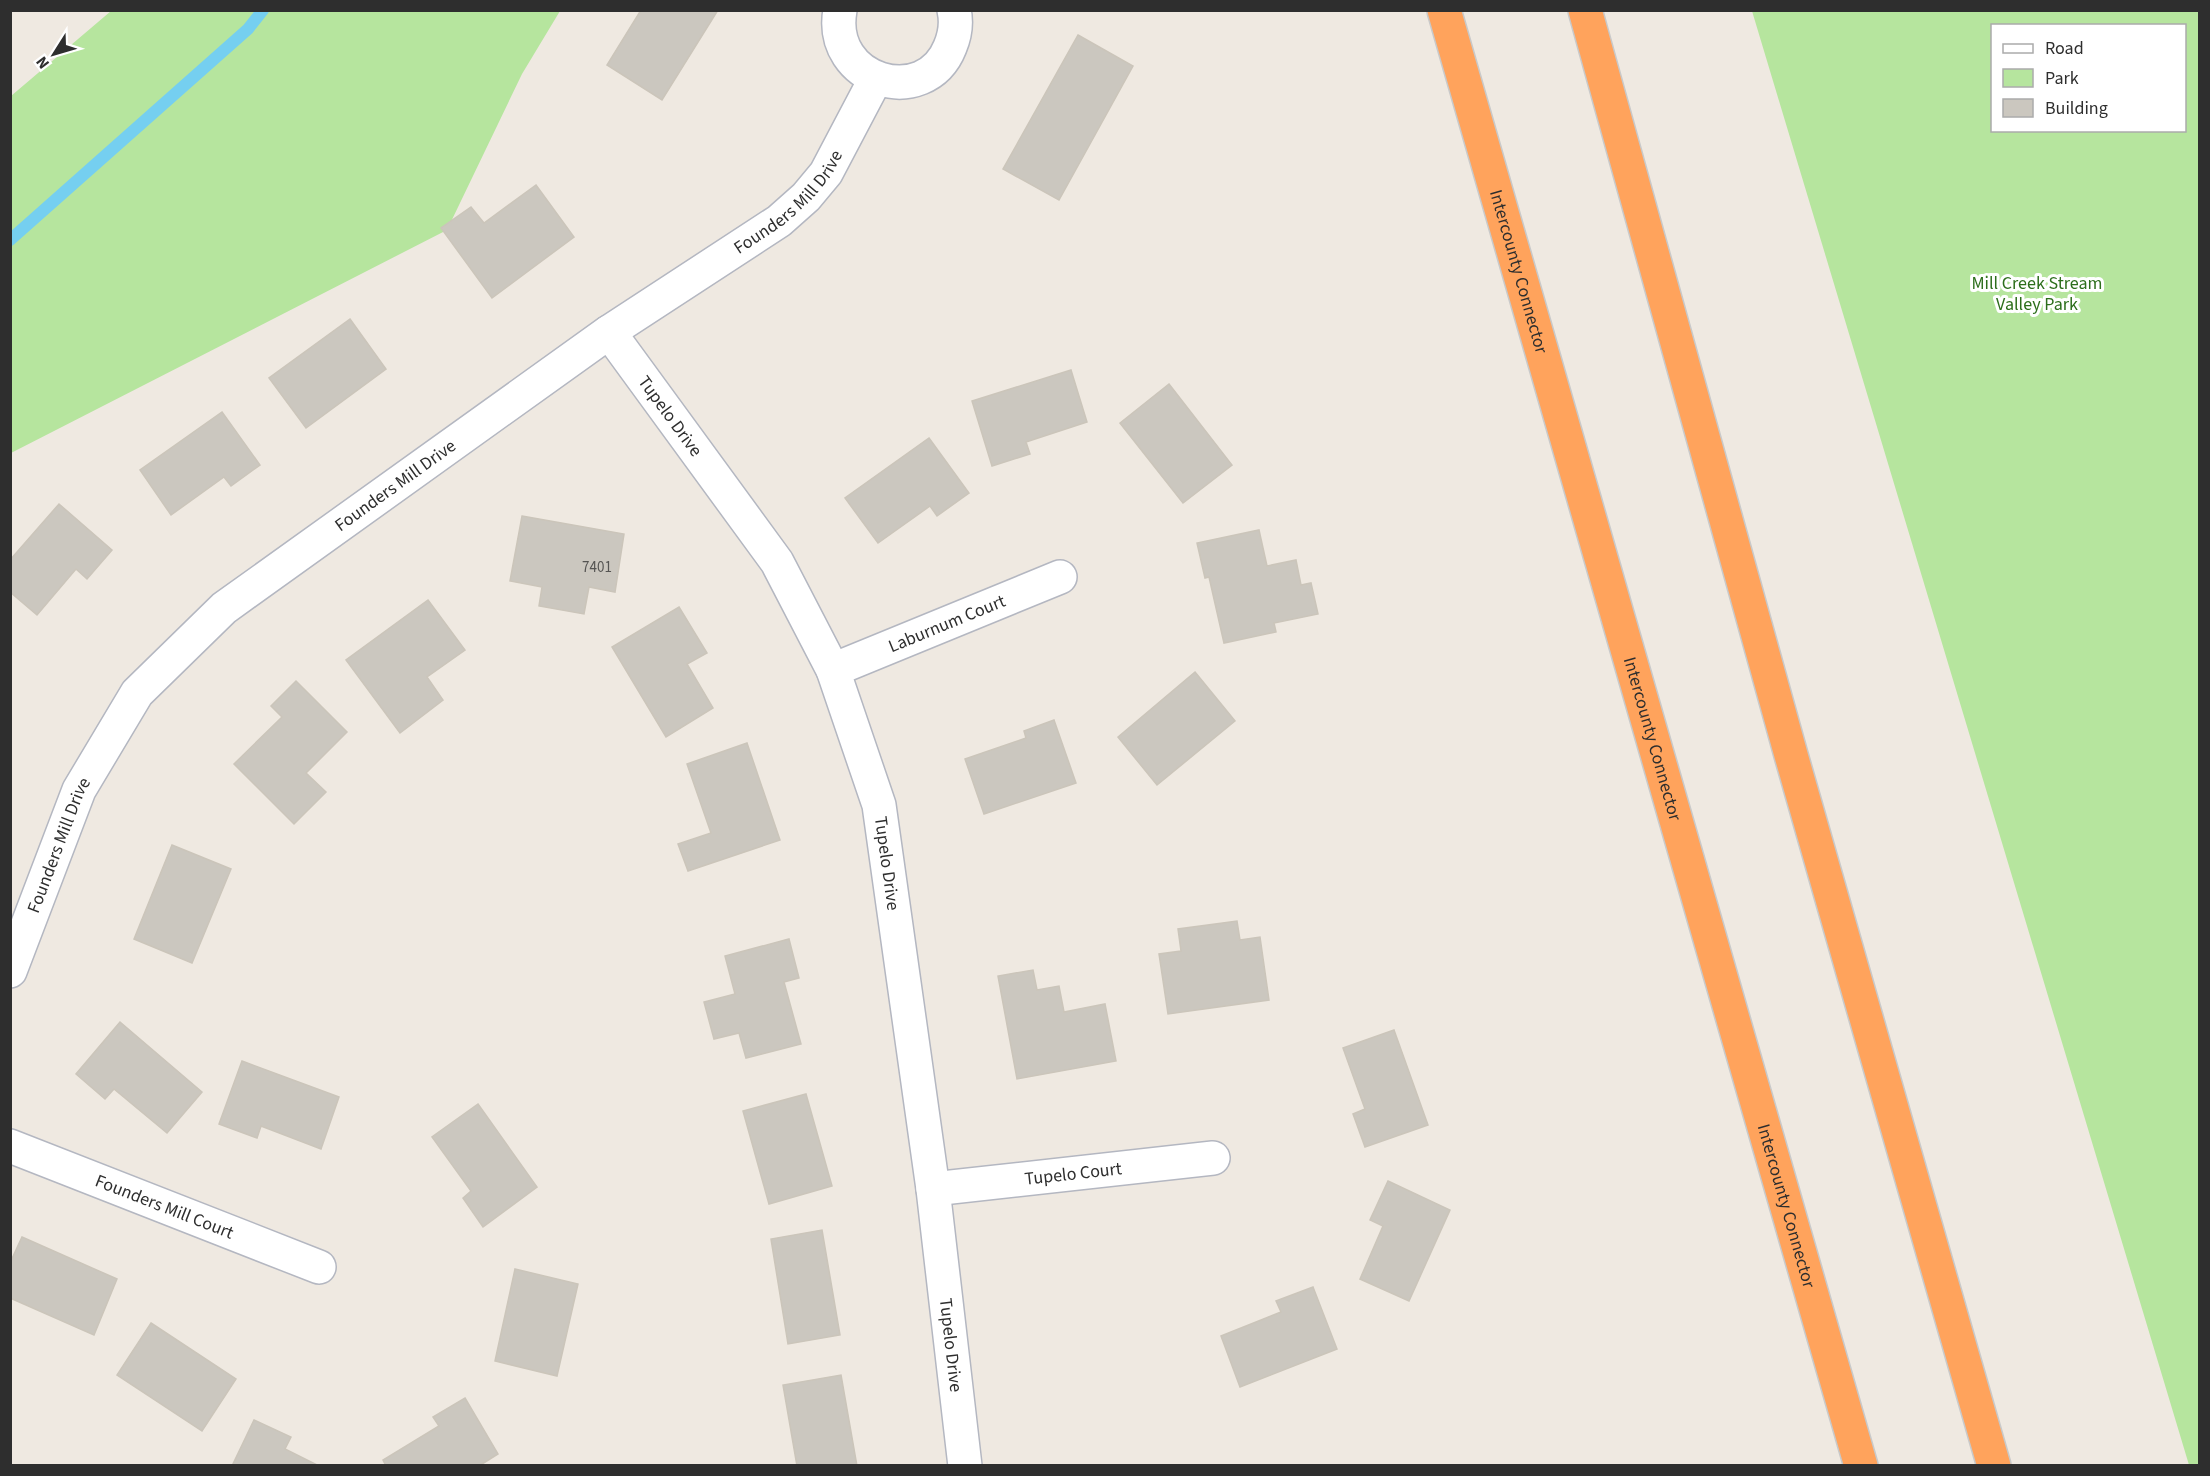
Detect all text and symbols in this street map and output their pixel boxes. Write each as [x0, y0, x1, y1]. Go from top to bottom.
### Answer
north arrow [24, 24, 84, 84]
legend [1991, 24, 2186, 132]
text: Road [2045, 36, 2084, 61]
text: N [31, 52, 55, 73]
text: Park [2045, 66, 2079, 91]
text: Building [2045, 96, 2108, 121]
street label: Founders Mill Drive [729, 146, 848, 260]
street label: Intercounty Connector [1484, 187, 1554, 357]
park label: Mill Creek Stream Valley Park [1971, 271, 2103, 317]
street label: Tupelo Drive [632, 370, 708, 462]
street label: Founders Mill Drive [330, 433, 461, 537]
house number: 7401 [582, 557, 612, 578]
street label: Laburnum Court [885, 588, 1009, 658]
street label: Intercounty Connector [1617, 654, 1688, 824]
street label: Founders Mill Drive [21, 772, 97, 916]
street label: Tupelo Drive [868, 815, 906, 912]
street label: Intercounty Connector [1751, 1121, 1822, 1292]
street label: Tupelo Court [1023, 1156, 1123, 1191]
street label: Founders Mill Court [92, 1168, 238, 1245]
street label: Tupelo Drive [933, 1297, 969, 1394]

